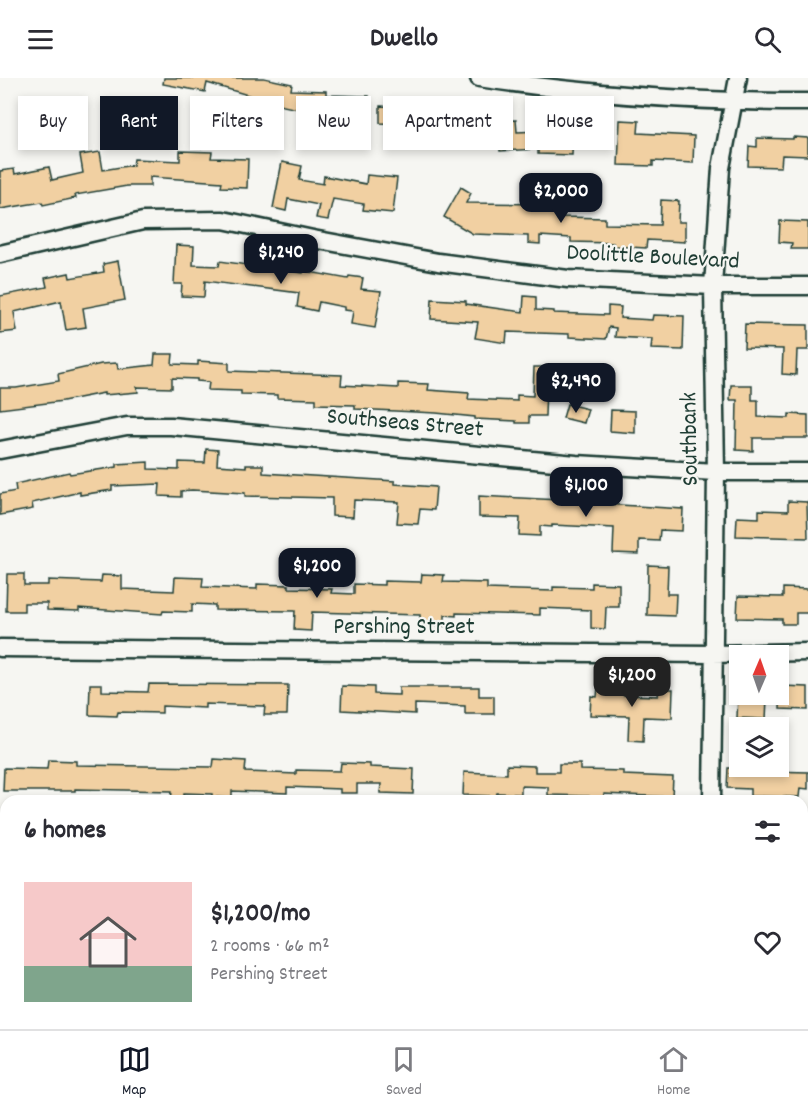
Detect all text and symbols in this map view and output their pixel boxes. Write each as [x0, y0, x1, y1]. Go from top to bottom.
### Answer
text: Dwello [370, 20, 438, 59]
icon: menu [24, 23, 57, 56]
icon: search [751, 23, 784, 56]
chip: Buy [18, 96, 88, 150]
chip: Rent [100, 96, 178, 150]
chip: Filters [190, 96, 284, 150]
chip: New [296, 96, 371, 150]
chip: Apartment [383, 96, 513, 150]
chip: House [525, 96, 614, 150]
pin: $2,000 [512, 173, 610, 224]
text: $2,000 [533, 178, 589, 206]
pin: $1,240 [232, 234, 330, 285]
street label: Doolittle Boulevard [566, 236, 740, 280]
text: $1,240 [258, 239, 304, 267]
pin: $2,490 [527, 363, 625, 414]
text: $2,490 [550, 368, 602, 396]
street label: Southbank [673, 392, 709, 486]
street label: Southseas Street [325, 400, 485, 448]
pin: $1,100 [537, 467, 635, 518]
text: $1,100 [564, 472, 608, 500]
pin: $1,200 [268, 548, 366, 599]
text: $1,200 [293, 553, 341, 581]
street label: Pershing Street [333, 611, 475, 645]
north arrow [729, 645, 789, 705]
map controls [729, 645, 789, 777]
pin: $1,200 [583, 657, 681, 708]
text: $1,200 [608, 662, 656, 690]
button: layers [729, 717, 789, 777]
text: 6 homes [24, 813, 106, 850]
icon: filters [751, 815, 784, 848]
text: $1,200/mo [210, 896, 310, 933]
icon: home [72, 906, 144, 978]
icon: heart [751, 926, 784, 959]
text: 2 rooms · 66 m² [210, 933, 330, 961]
text: Pershing Street [210, 961, 328, 989]
tab: Map [118, 1043, 151, 1102]
tab: Saved [386, 1043, 422, 1102]
tab: Home [657, 1043, 690, 1102]

